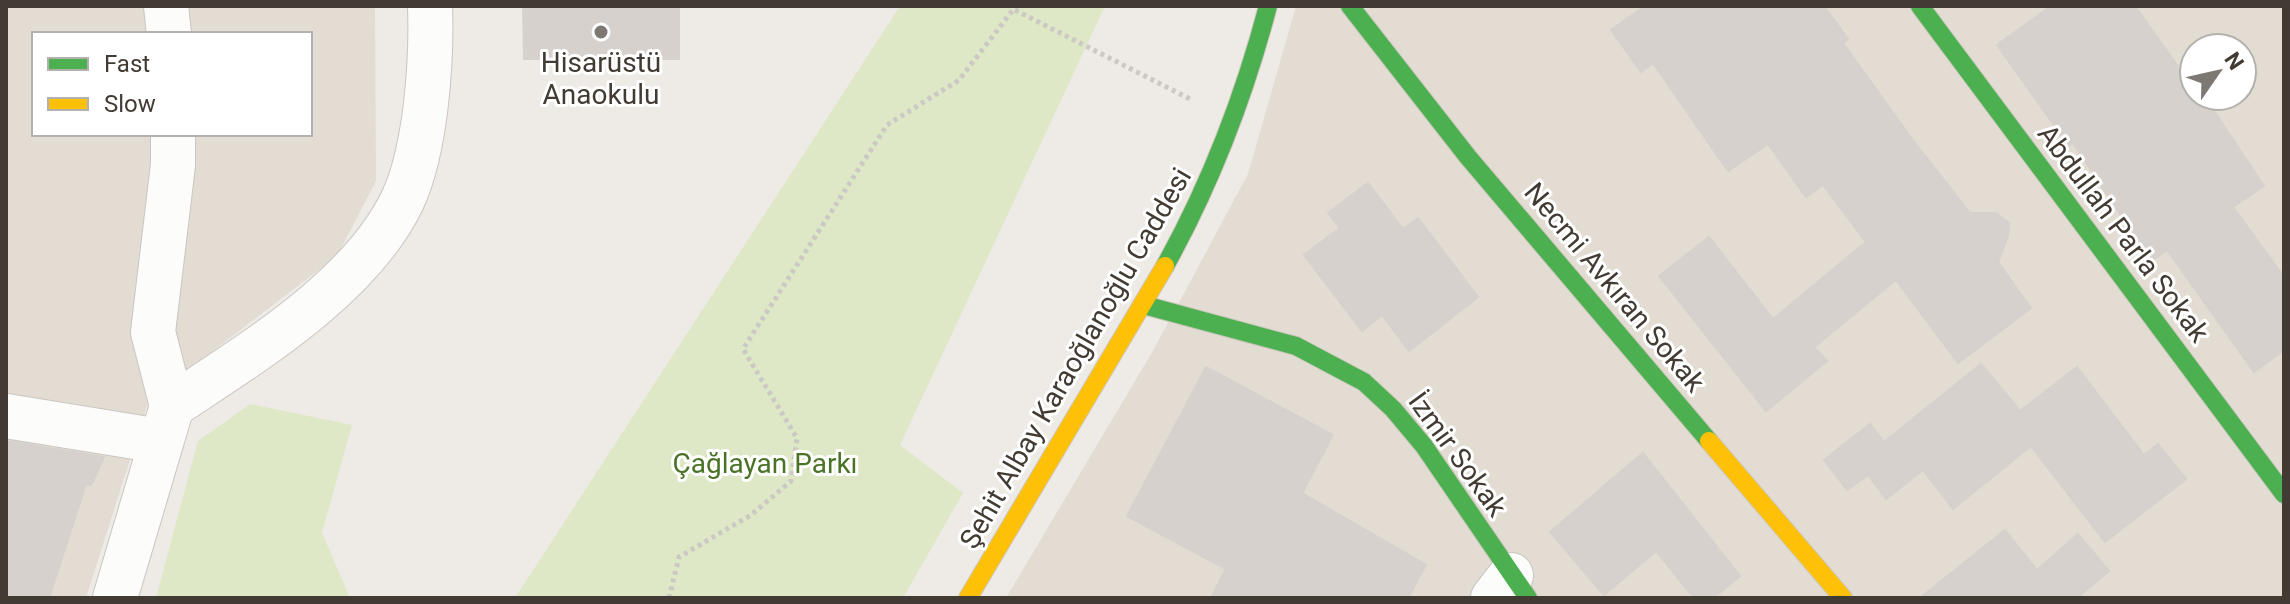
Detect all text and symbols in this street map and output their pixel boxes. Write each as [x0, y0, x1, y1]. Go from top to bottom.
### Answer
marker: Hisarüstü Anaokulu [592, 23, 610, 41]
legend [32, 32, 312, 136]
north arrow [2178, 32, 2258, 112]
place label: Hisarüstü Anaokulu [541, 46, 661, 111]
text: N [2219, 48, 2249, 75]
text: Fast [104, 50, 150, 78]
text: Slow [104, 90, 156, 118]
street label: Abdullah Parla Sokak [2031, 118, 2217, 349]
street label: Şehit Albay Karaoğlanoğlu Caddesi [953, 162, 1198, 554]
street label: Necmi Avkıran Sokak [1518, 176, 1712, 399]
street label: İzmir Sokak [1401, 386, 1514, 524]
park label: Çağlayan Parkı [672, 447, 858, 480]

